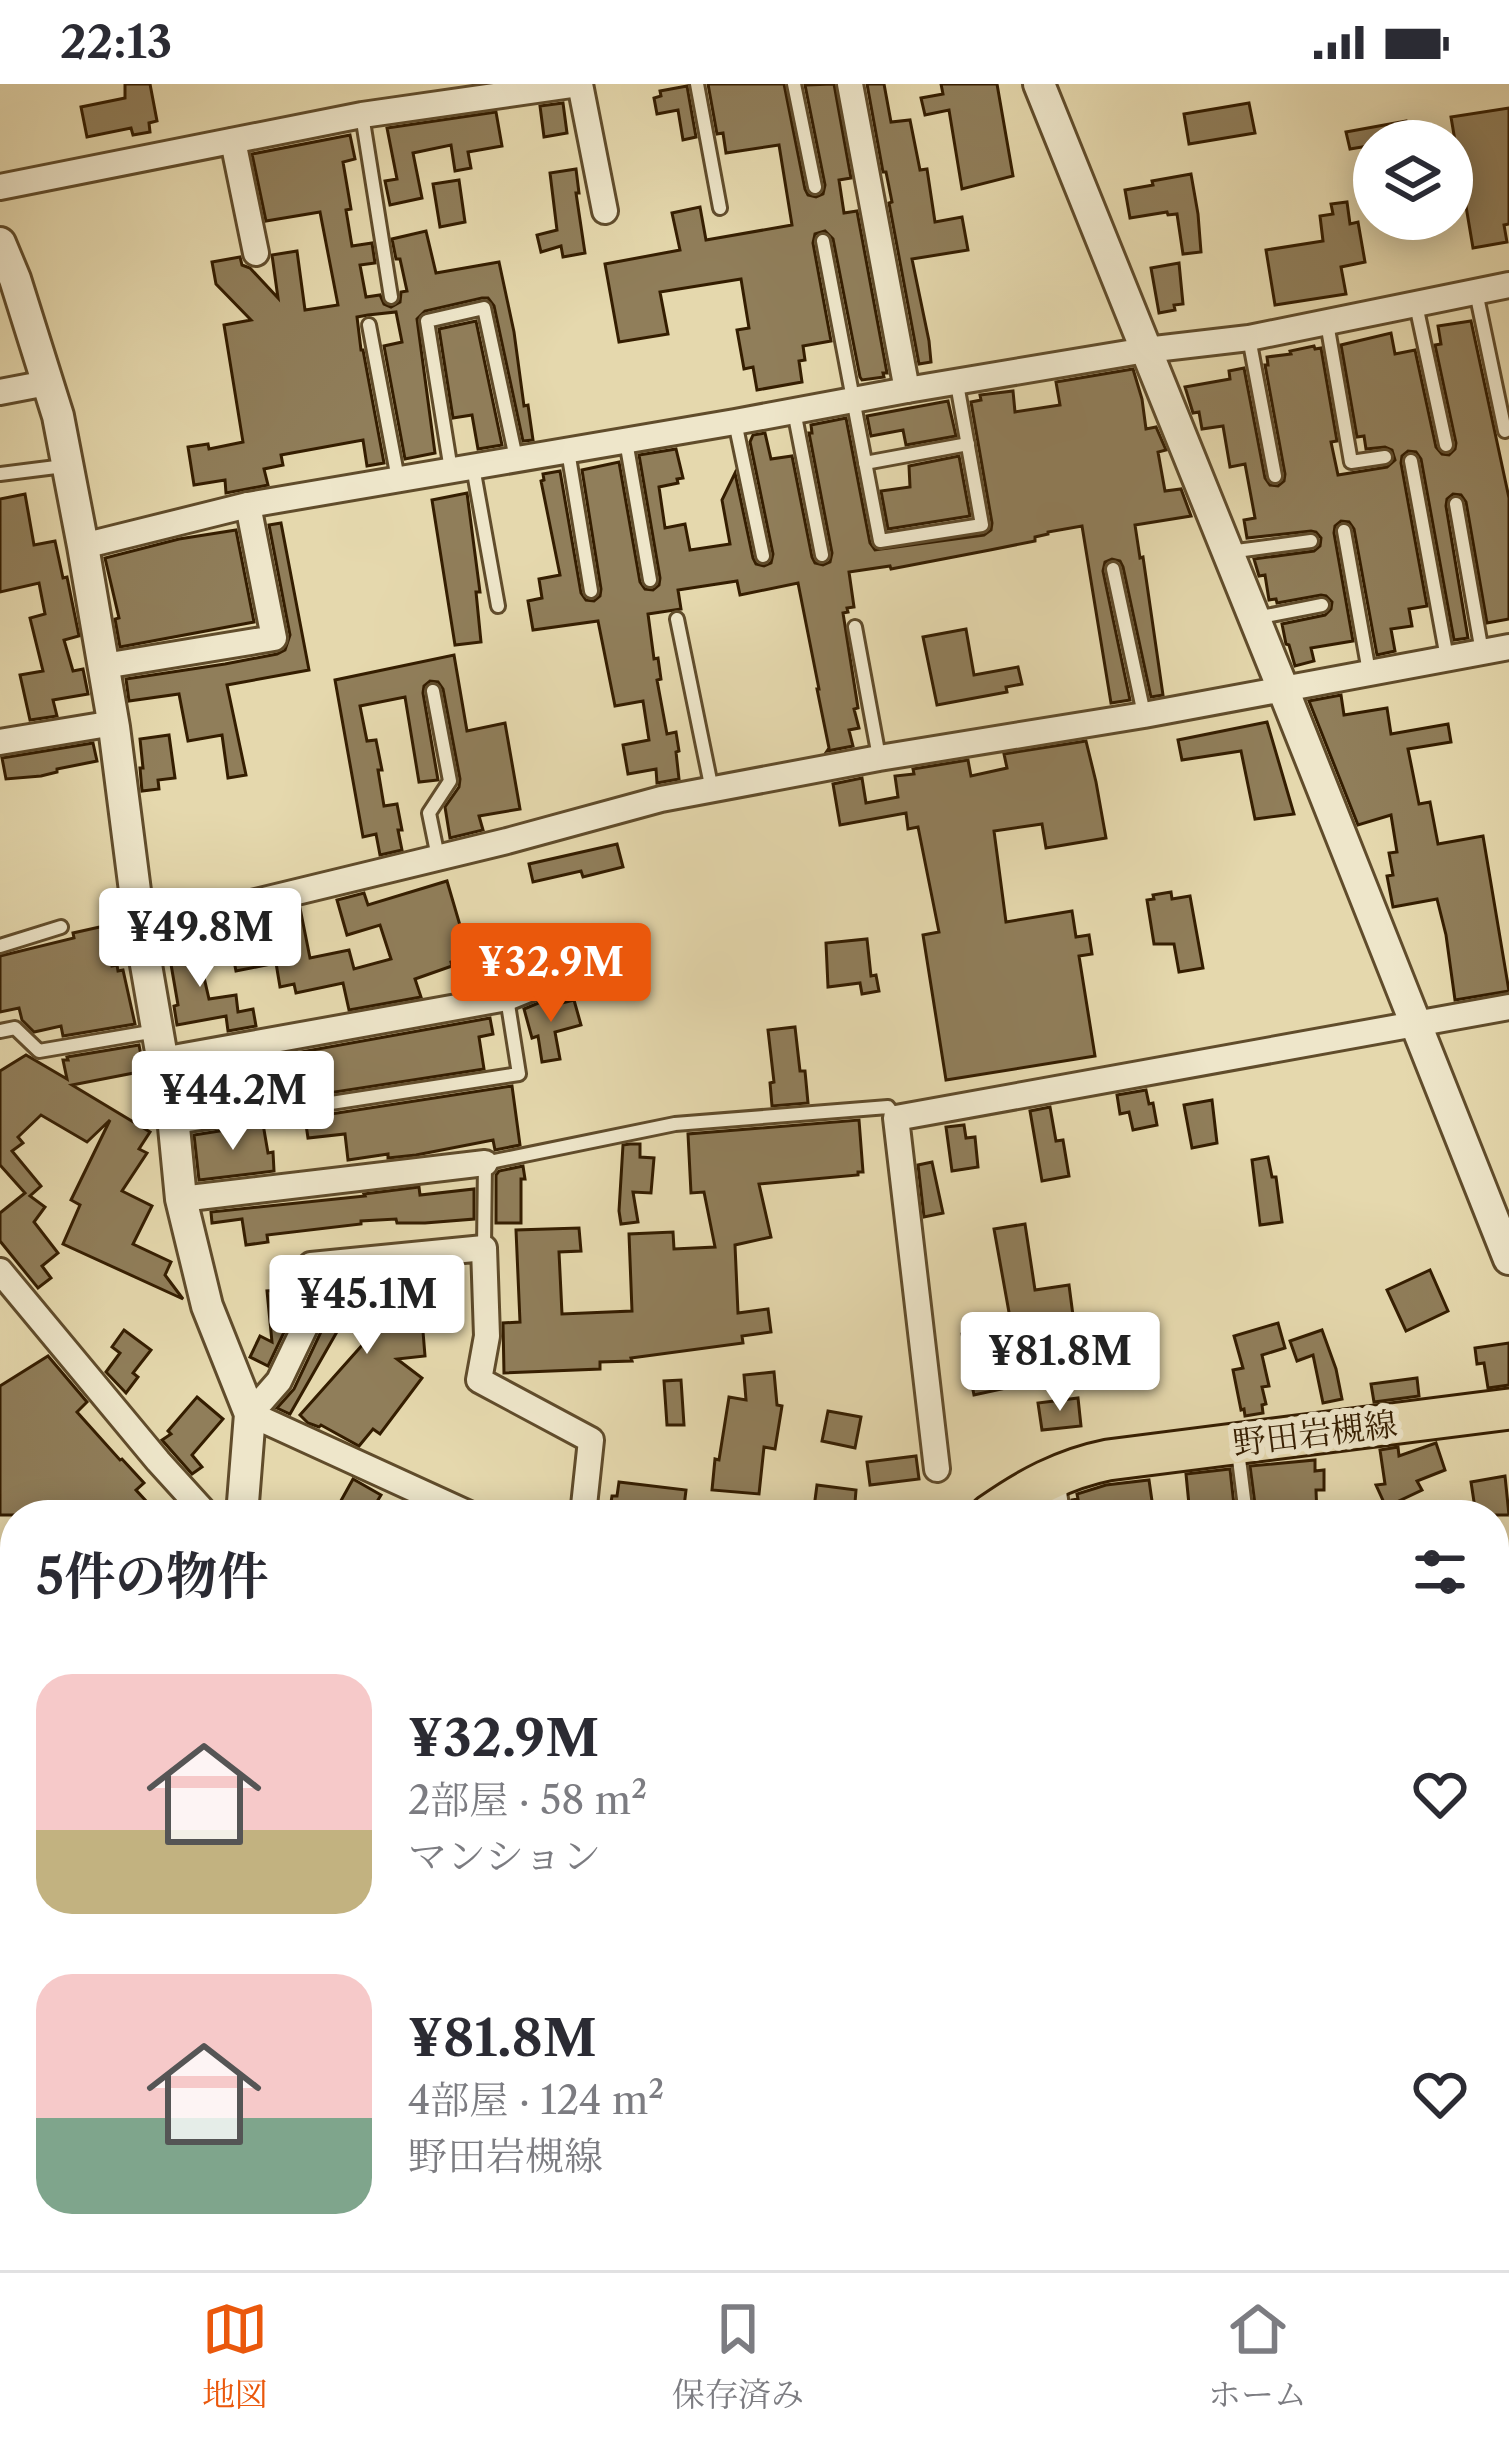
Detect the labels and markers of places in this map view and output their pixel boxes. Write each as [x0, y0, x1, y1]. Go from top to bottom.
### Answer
pin: ¥49.8M [102, 888, 298, 990]
pin: ¥32.9M [453, 923, 649, 1025]
pin: ¥44.2M [135, 1051, 331, 1153]
pin: ¥45.1M [269, 1255, 465, 1357]
pin: ¥81.8M [962, 1312, 1158, 1414]

